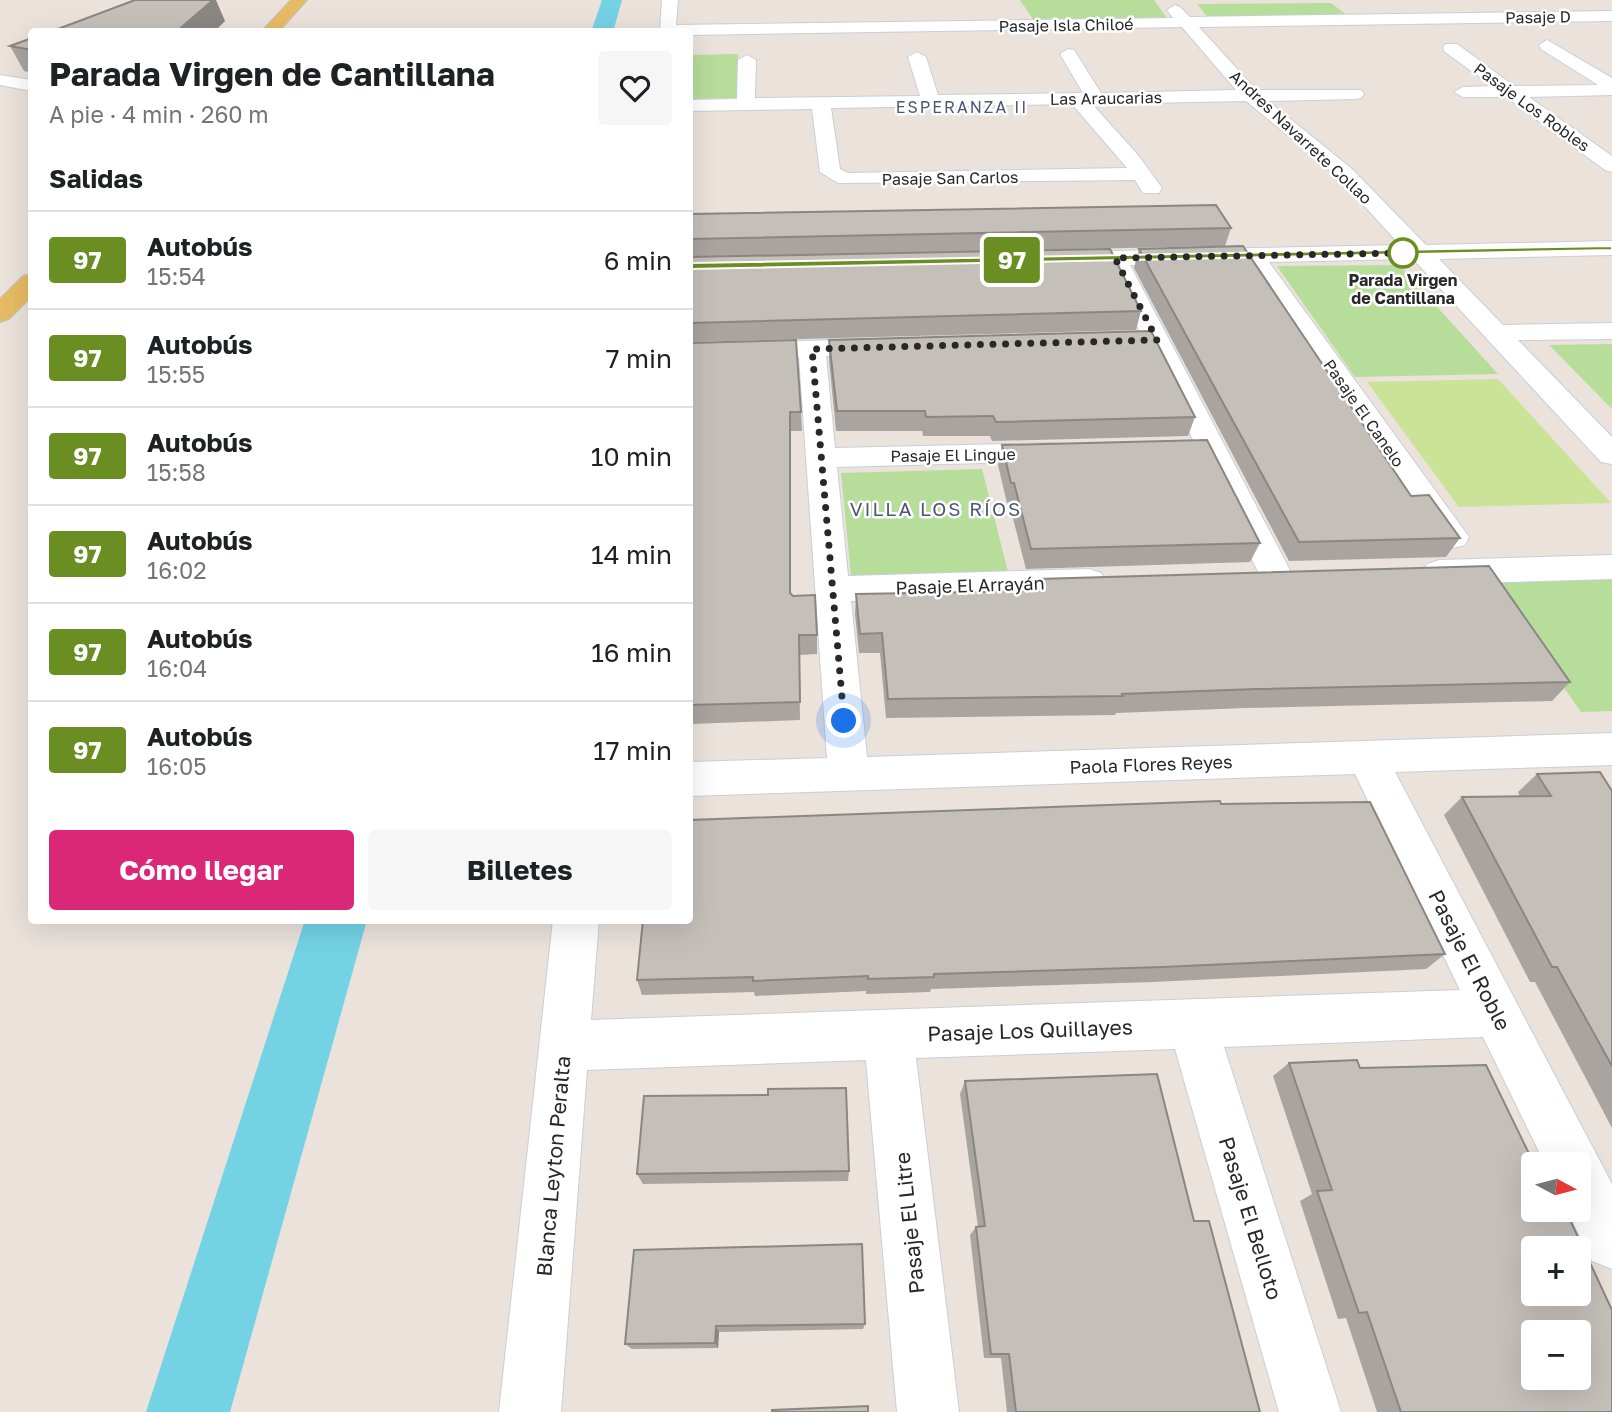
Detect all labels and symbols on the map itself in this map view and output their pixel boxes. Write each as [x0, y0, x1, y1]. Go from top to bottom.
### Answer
street label: Pasaje D [1505, 6, 1571, 28]
street label: Pasaje Isla Chiloé [998, 14, 1134, 36]
street label: Pasaje Los Robles [1470, 58, 1594, 156]
street label: Andres Navarrete Collao [1226, 66, 1376, 208]
street label: Las Araucarias [1050, 87, 1162, 109]
district label: ESPERANZA II [896, 97, 1028, 117]
street label: Pasaje San Carlos [881, 167, 1019, 189]
line badge: 97 [981, 237, 1044, 283]
marker: Parada Virgen de Cantillana [1388, 238, 1418, 268]
place label: Parada Virgen de Cantillana [1349, 270, 1457, 308]
street label: Pasaje El Canelo [1319, 355, 1409, 471]
street label: Pasaje El Lingue [890, 444, 1016, 466]
district label: VILLA LOS RÍOS [850, 497, 1022, 520]
street label: Pasaje El Arrayán [895, 571, 1045, 599]
your location [826, 703, 861, 738]
street label: Paola Flores Reyes [1069, 750, 1233, 778]
street label: Pasaje El Roble [1423, 885, 1517, 1035]
street label: Pasaje Los Quillayes [927, 1013, 1133, 1047]
street label: Blanca Leyton Peralta [530, 1055, 576, 1277]
street label: Pasaje El Belloto [1214, 1133, 1288, 1303]
street label: Pasaje El Litre [889, 1151, 929, 1295]
north arrow [1521, 1152, 1591, 1222]

